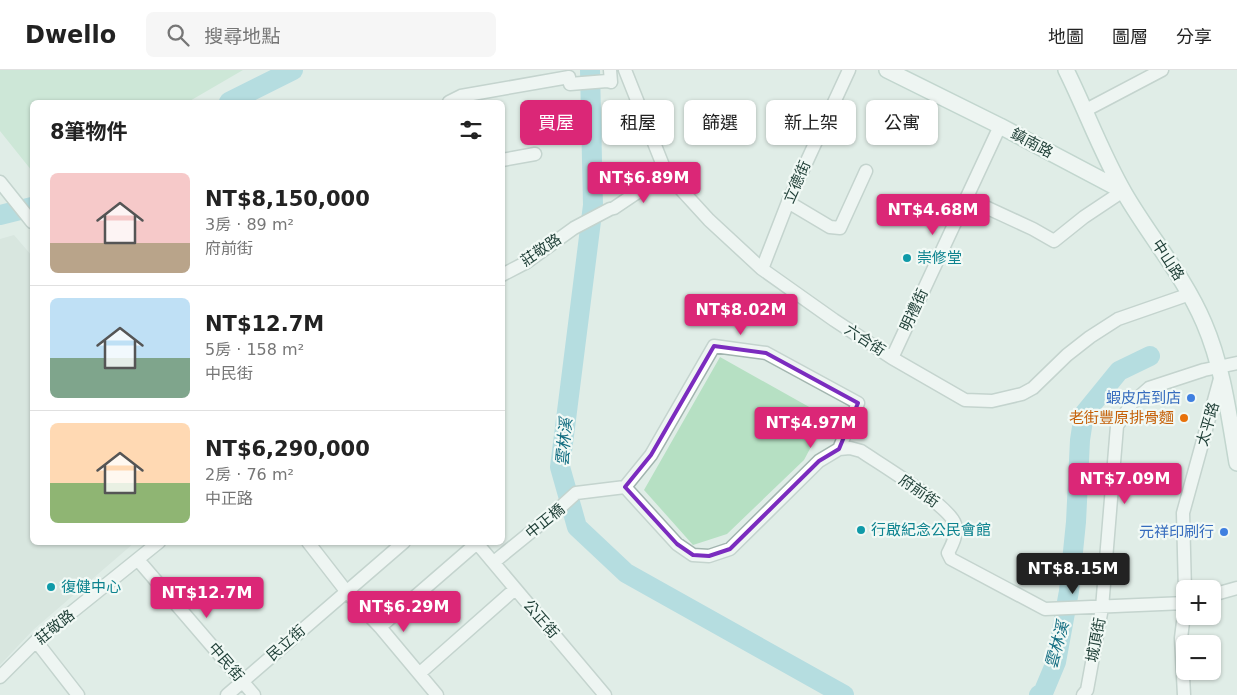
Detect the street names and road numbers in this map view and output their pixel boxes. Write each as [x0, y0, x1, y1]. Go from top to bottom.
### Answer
street label: 鎮南路 [1008, 124, 1056, 162]
street label: 立德街 [780, 158, 814, 206]
street label: 莊敬路 [517, 230, 565, 270]
street label: 中山路 [1148, 236, 1188, 284]
street label: 明禮街 [896, 286, 932, 334]
street label: 六合街 [841, 320, 889, 360]
street label: 太平路 [1193, 400, 1223, 448]
street label: 府前街 [895, 471, 943, 511]
street label: 中正橋 [522, 500, 568, 542]
street label: 公正街 [519, 596, 563, 642]
street label: 莊敬路 [32, 606, 78, 648]
street label: 城頂街 [1083, 616, 1109, 664]
street label: 民立街 [263, 621, 309, 665]
street label: 中民街 [204, 639, 248, 685]

